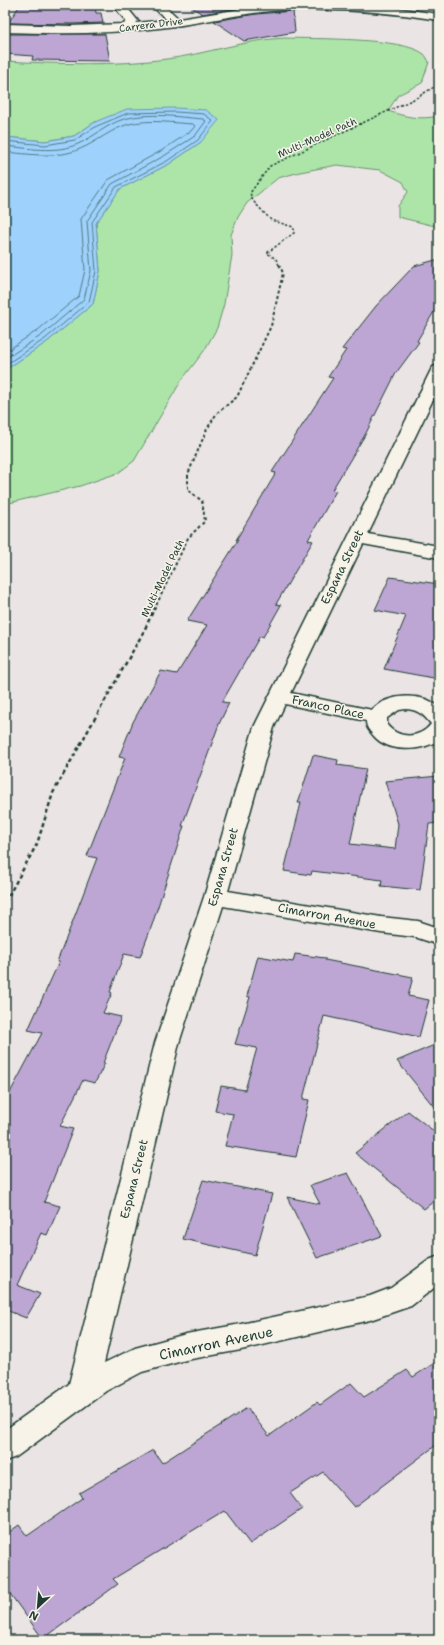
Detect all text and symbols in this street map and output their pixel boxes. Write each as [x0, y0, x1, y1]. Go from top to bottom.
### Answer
street label: Carrera Drive [118, 14, 184, 35]
street label: Multi-Model Path [276, 114, 359, 161]
street label: Espana Street [317, 527, 367, 607]
street label: Multi-Model Path [138, 537, 187, 619]
street label: Franco Place [290, 692, 366, 723]
street label: Espana Street [204, 826, 242, 908]
street label: Cimarron Avenue [277, 899, 378, 933]
street label: Espana Street [116, 1138, 152, 1220]
street label: Cimarron Avenue [157, 1322, 275, 1364]
north arrow [18, 1587, 58, 1627]
text: N [26, 1607, 41, 1624]

